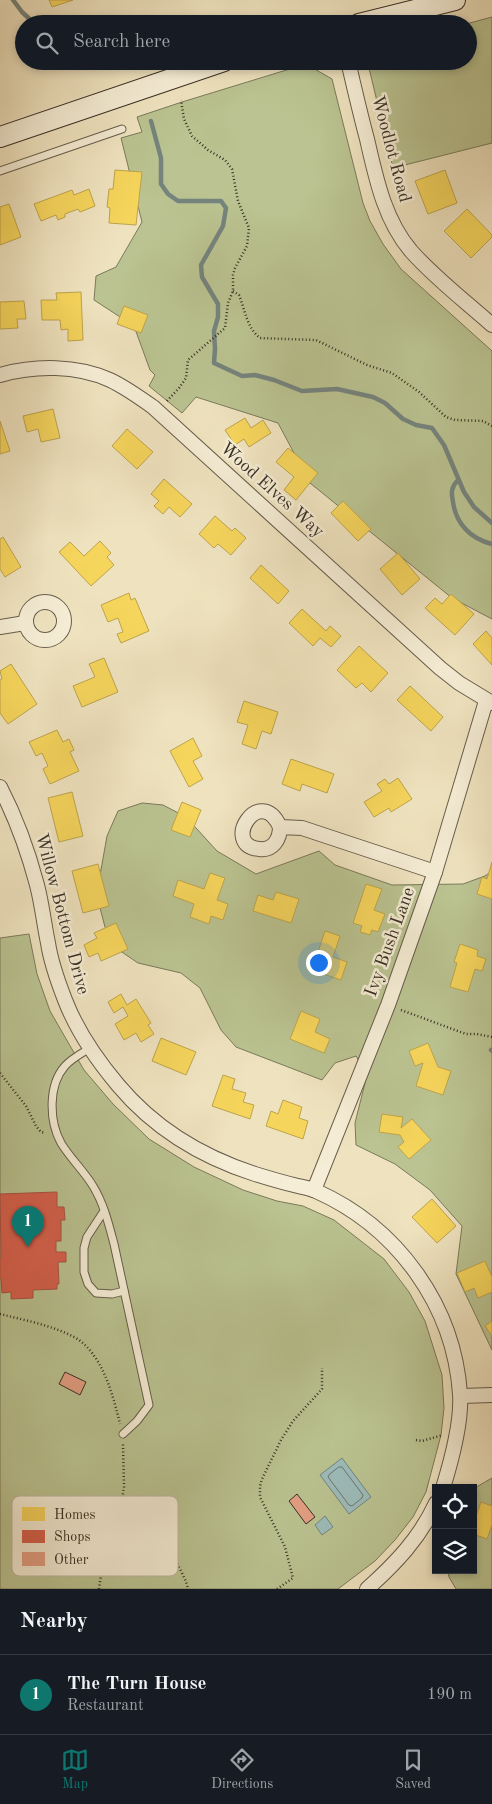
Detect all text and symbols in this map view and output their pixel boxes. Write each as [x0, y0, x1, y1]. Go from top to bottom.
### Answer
search box [15, 15, 477, 70]
icon: search [33, 29, 61, 57]
text: Search here [73, 33, 170, 52]
street label: Woodlot Road [368, 94, 414, 204]
street label: Wood Elves Way [217, 439, 328, 541]
street label: Willow Bottom Drive [32, 831, 92, 997]
street label: Ivy Bush Lane [362, 885, 418, 999]
your location [306, 950, 332, 976]
pin: 1 [12, 1206, 44, 1247]
map controls [432, 1484, 477, 1574]
button: locate [432, 1484, 477, 1529]
legend [12, 1496, 178, 1576]
text: Homes [54, 1508, 96, 1522]
button: layers [432, 1529, 477, 1574]
text: Shops [54, 1530, 91, 1544]
text: Other [54, 1553, 89, 1567]
text: Nearby [20, 1611, 88, 1632]
text: The Turn House [67, 1675, 207, 1694]
text: 1 [31, 1687, 41, 1703]
text: 190 m [427, 1687, 472, 1703]
text: Restaurant [67, 1698, 144, 1714]
tab: Map [61, 1746, 89, 1793]
tab: Directions [211, 1746, 273, 1793]
tab: Saved [395, 1746, 431, 1793]

